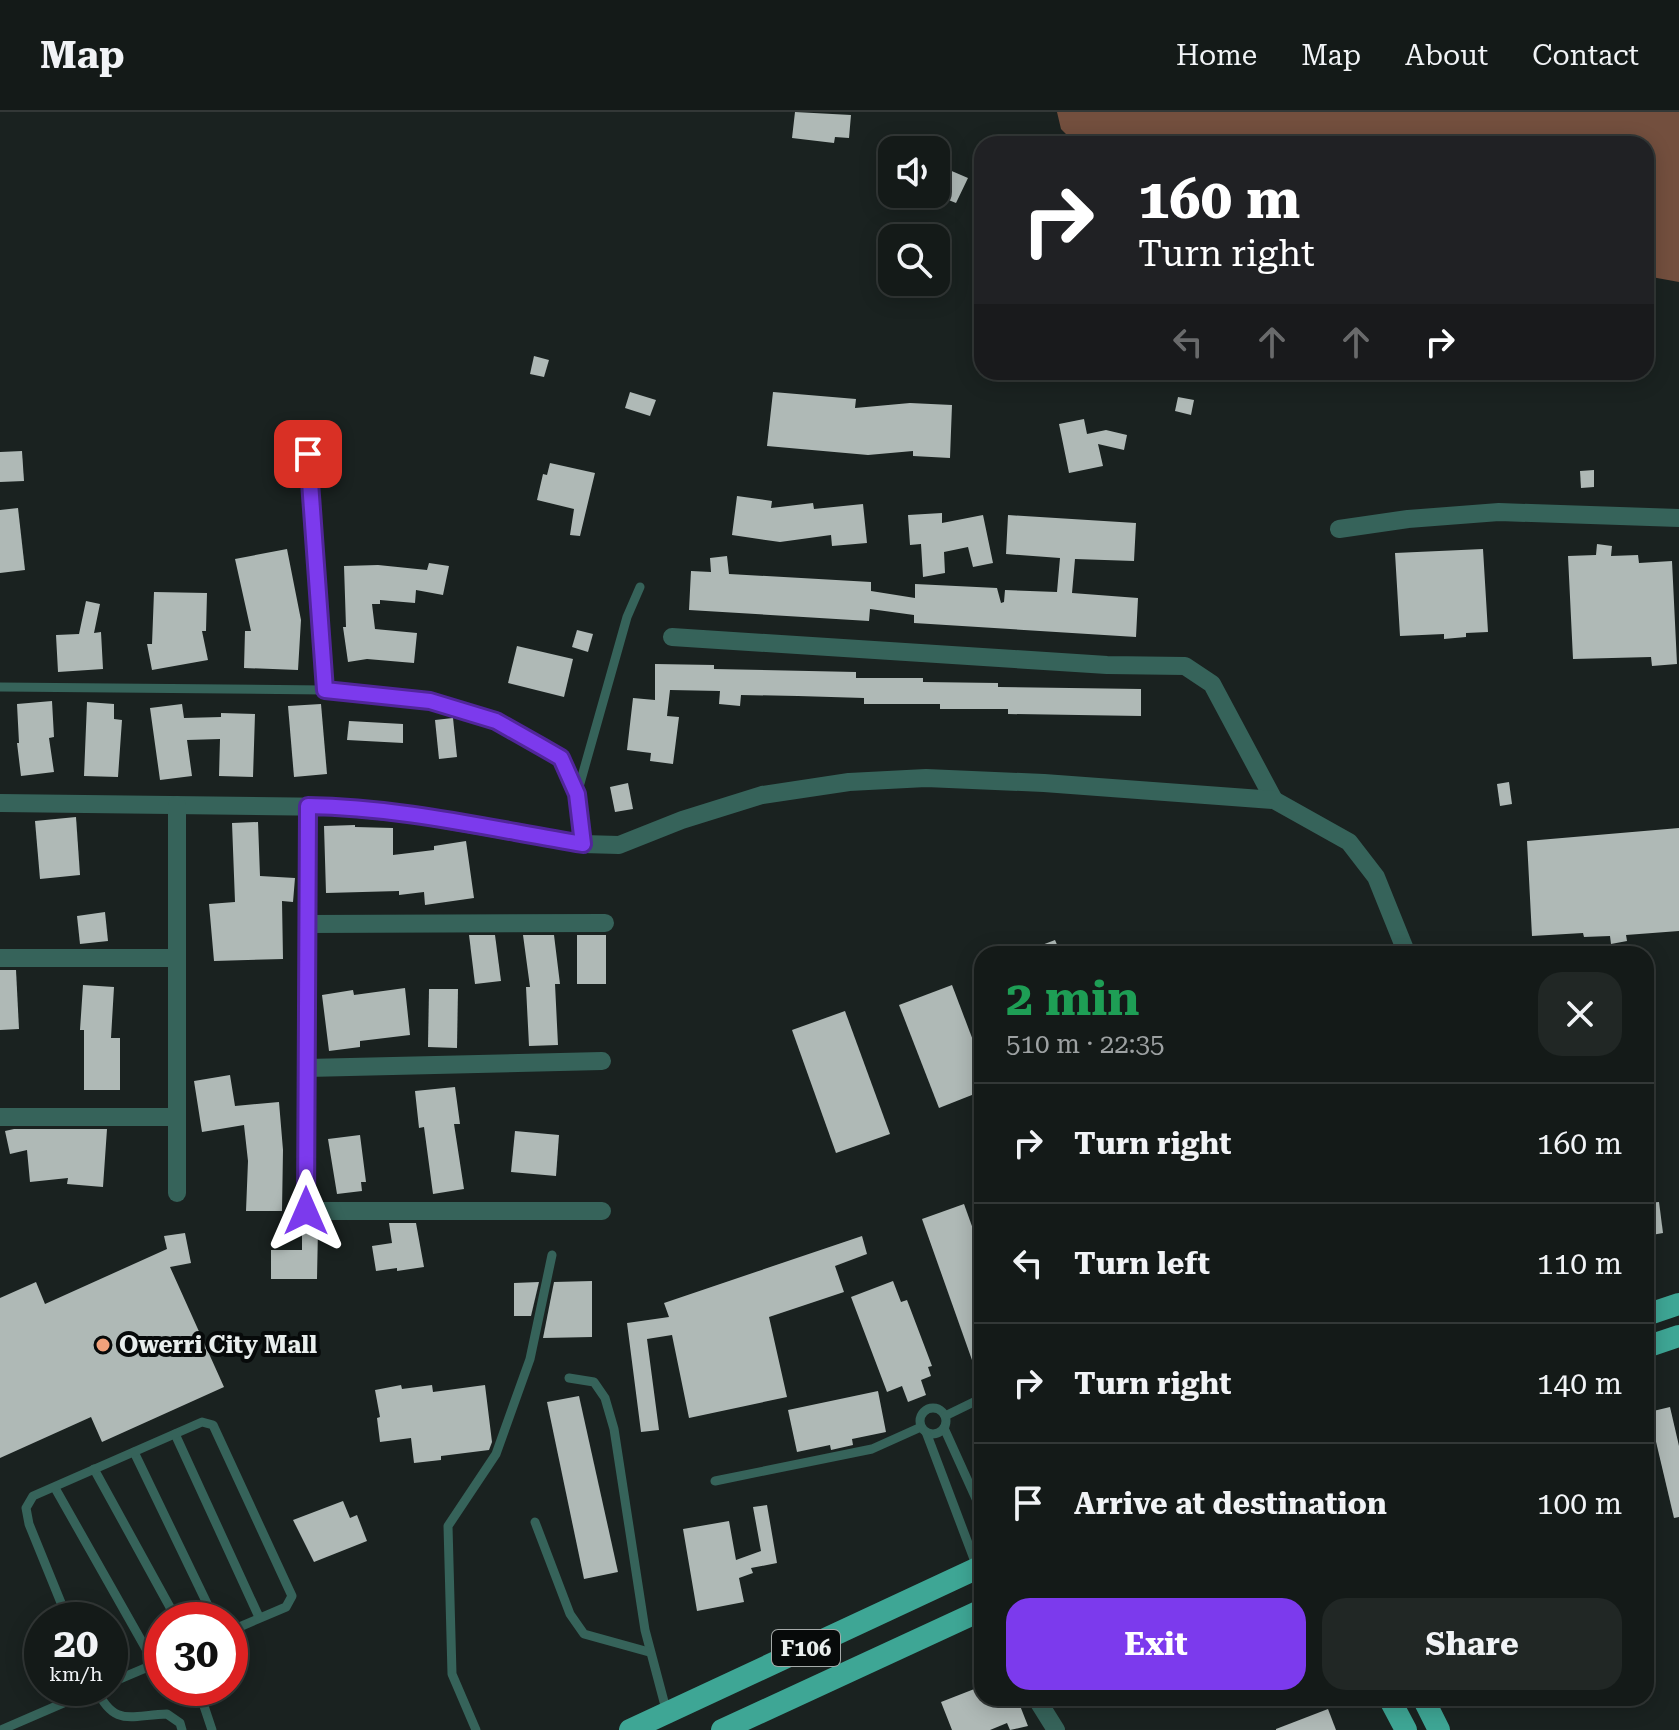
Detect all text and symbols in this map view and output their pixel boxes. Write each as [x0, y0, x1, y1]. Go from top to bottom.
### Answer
text: Map [40, 33, 125, 77]
text: Home [1176, 39, 1257, 72]
text: Map [1301, 39, 1361, 72]
text: About [1405, 39, 1488, 72]
text: Contact [1532, 39, 1639, 72]
map controls [878, 136, 950, 296]
button: sound [878, 136, 950, 208]
text: 160 m [1138, 166, 1300, 232]
icon: right [1006, 168, 1110, 272]
button: search [878, 224, 950, 296]
text: Turn right [1138, 233, 1315, 275]
icon: left [1166, 320, 1210, 364]
icon: ahead [1250, 320, 1294, 364]
icon: ahead [1334, 320, 1378, 364]
icon: right [1418, 320, 1462, 364]
pin [274, 420, 342, 488]
icon: arrive [286, 432, 330, 476]
text: 2 min [1006, 971, 1139, 1027]
button: close [1538, 972, 1622, 1056]
text: 510 m · 22:35 [1006, 1029, 1165, 1059]
icon: right [1006, 1121, 1050, 1165]
text: Turn right [1074, 1126, 1231, 1161]
text: 160 m [1537, 1126, 1622, 1161]
position arrow [264, 1169, 348, 1253]
icon: left [1006, 1241, 1050, 1285]
text: Turn left [1074, 1246, 1210, 1281]
text: 110 m [1537, 1246, 1622, 1281]
place label: Owerri City Mall [119, 1331, 317, 1359]
marker: Owerri City Mall [94, 1336, 112, 1354]
icon: right [1006, 1361, 1050, 1405]
text: Turn right [1074, 1366, 1231, 1401]
text: 140 m [1537, 1366, 1622, 1401]
icon: arrive [1006, 1481, 1050, 1525]
text: Arrive at destination [1074, 1486, 1387, 1521]
text: 100 m [1537, 1486, 1622, 1521]
button: Exit [1006, 1598, 1306, 1690]
button: Share [1322, 1598, 1622, 1690]
speed limit sign: 30 [144, 1602, 248, 1706]
text: 20 [54, 1620, 98, 1667]
road number: F106 [772, 1630, 840, 1666]
text: km/h [49, 1662, 103, 1686]

